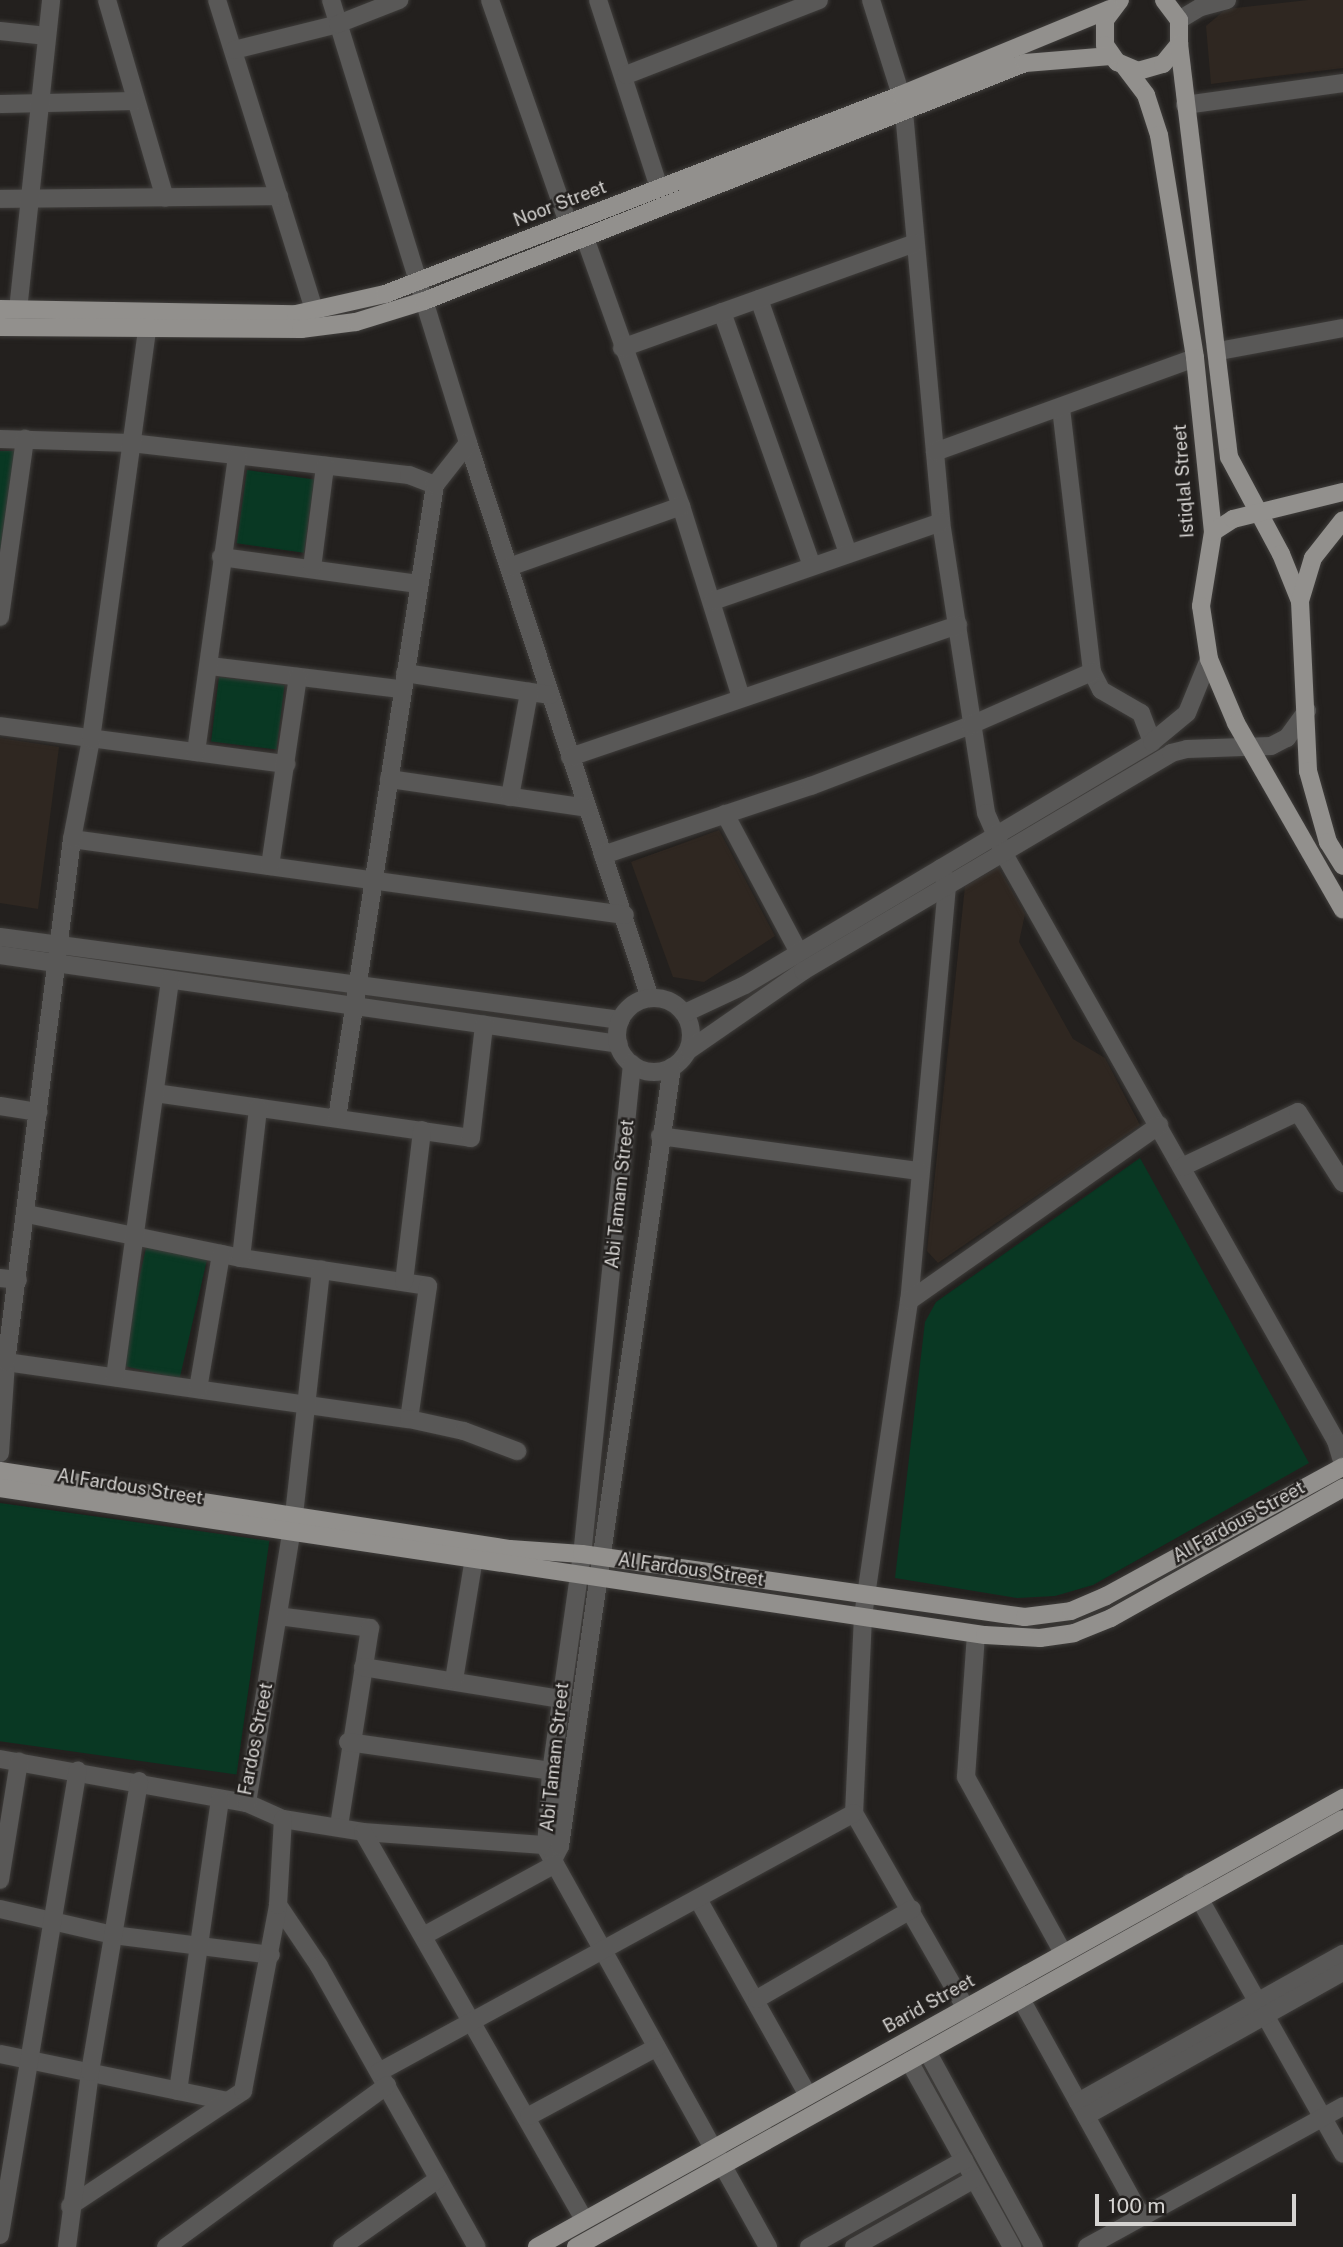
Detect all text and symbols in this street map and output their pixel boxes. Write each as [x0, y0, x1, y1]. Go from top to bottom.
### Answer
street label: Noor Street [510, 176, 610, 232]
street label: Istiqlal Street [1169, 423, 1199, 539]
street label: Abi Tamam Street [601, 1118, 639, 1270]
street label: Al Fardous Street [56, 1465, 204, 1509]
street label: Al Fardous Street [1169, 1477, 1309, 1567]
street label: Al Fardous Street [617, 1549, 765, 1591]
street label: Fardos Street [234, 1681, 278, 1797]
street label: Abi Tamam Street [536, 1681, 574, 1833]
street label: Barid Street [880, 1970, 978, 2038]
scale bar [1098, 2180, 1299, 2224]
text: 100 m [1108, 2193, 1165, 2218]

